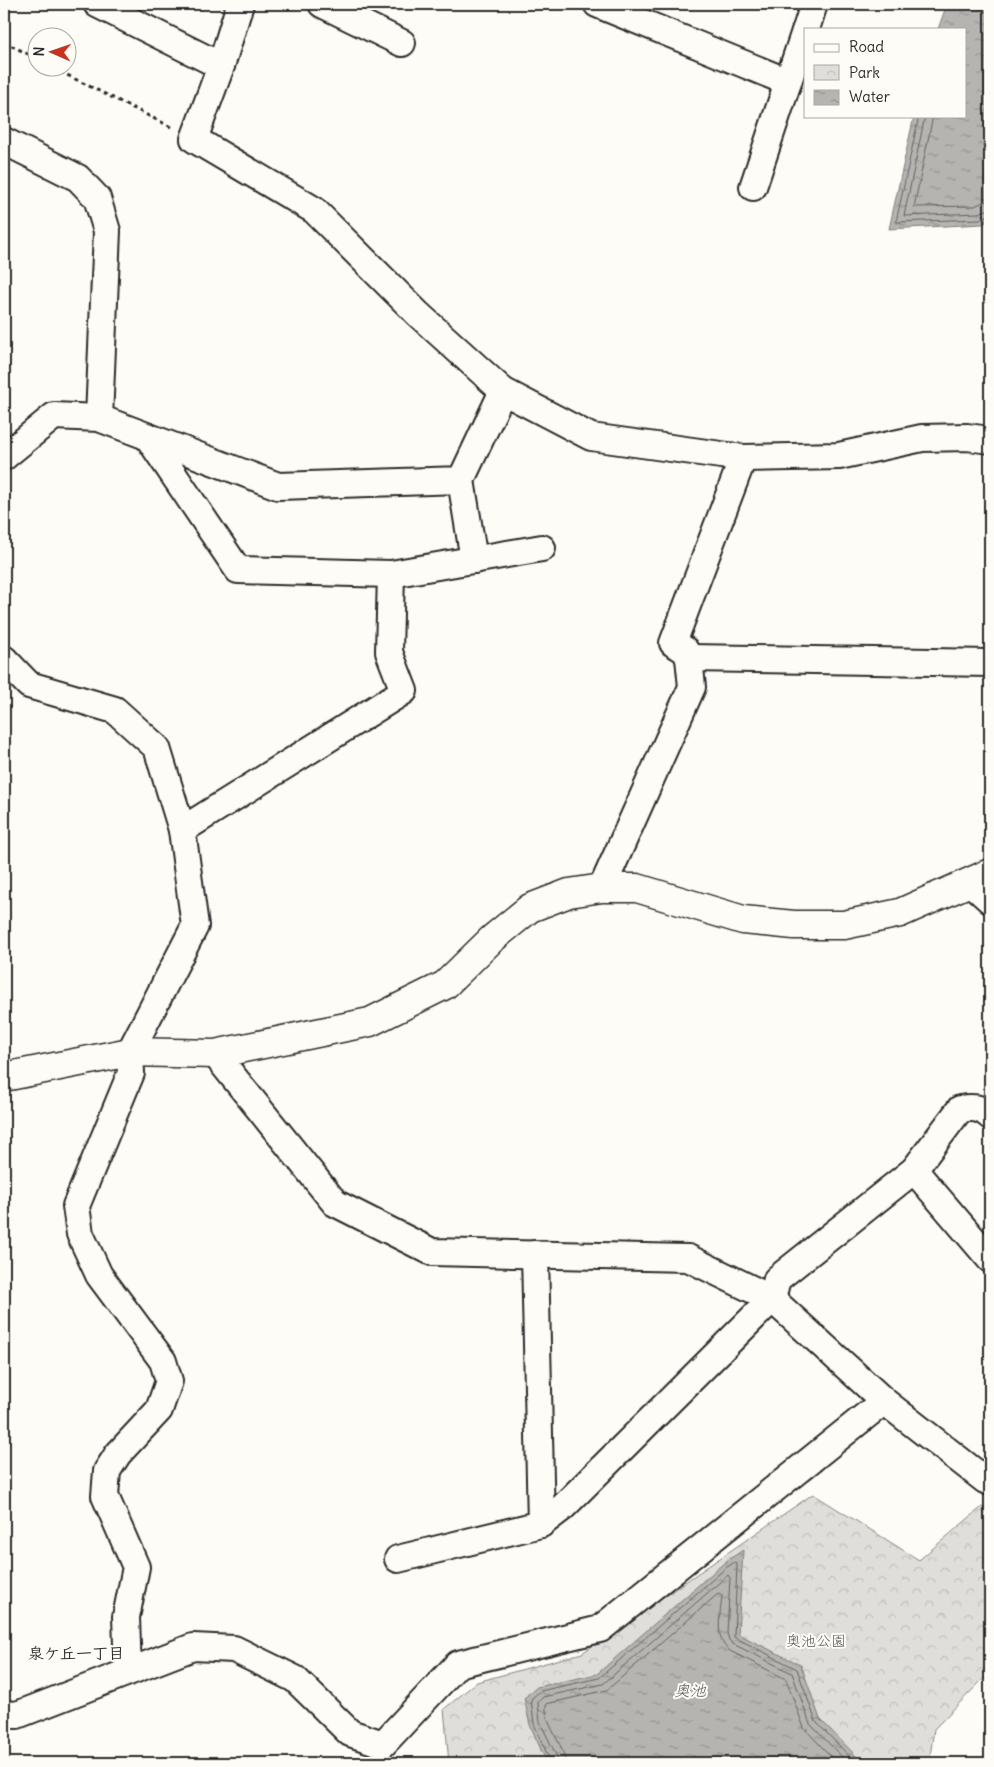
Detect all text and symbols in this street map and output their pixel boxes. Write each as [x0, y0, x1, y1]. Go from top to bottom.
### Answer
north arrow [28, 28, 78, 78]
legend [804, 28, 966, 118]
text: Road [849, 37, 884, 56]
text: N [30, 46, 48, 57]
text: Park [849, 63, 880, 82]
text: Water [849, 87, 890, 106]
park label: 奥池公園 [786, 1631, 846, 1650]
district label: 泉ケ丘一丁目 [28, 1643, 124, 1663]
water label: 奥池 [674, 1680, 707, 1700]

